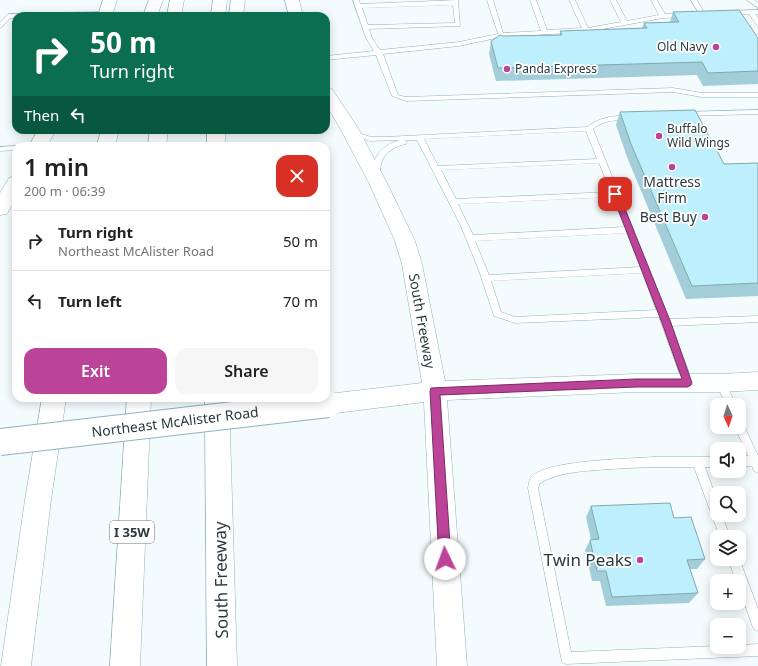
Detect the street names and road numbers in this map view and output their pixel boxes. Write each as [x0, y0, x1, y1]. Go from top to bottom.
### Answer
street label: South Freeway [405, 272, 440, 371]
street label: Northeast McAlister Road [90, 402, 260, 441]
road number: I 35W [110, 521, 154, 543]
street label: South Freeway [208, 521, 233, 639]

